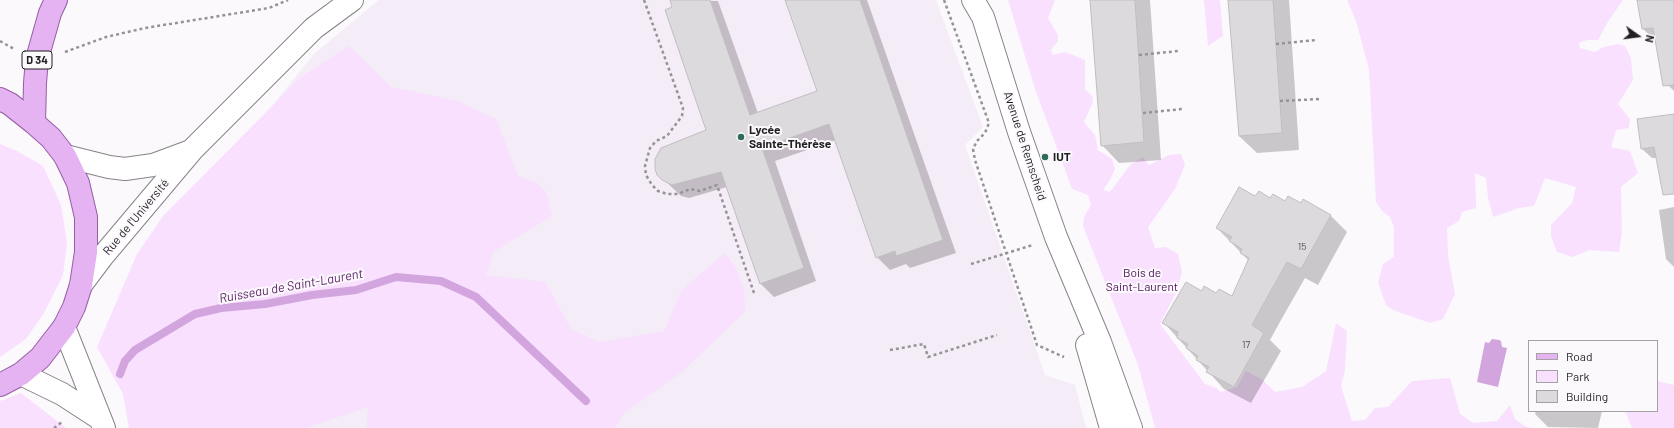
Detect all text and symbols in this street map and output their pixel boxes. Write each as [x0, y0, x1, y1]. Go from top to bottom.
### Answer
north arrow [1618, 16, 1658, 56]
text: N [1643, 34, 1657, 44]
road number: D 34 [22, 51, 52, 69]
street label: Avenue de Remscheid [1001, 90, 1049, 202]
place label: Lycée Sainte-Thérèse [749, 123, 831, 151]
marker: Lycée Sainte-Thérèse [736, 132, 746, 142]
place label: IUT [1053, 150, 1071, 164]
marker: IUT [1040, 152, 1050, 162]
street label: Rue de l'Université [100, 176, 172, 258]
house number: 15 [1298, 241, 1306, 253]
water label: Ruisseau de Saint-Laurent [218, 266, 364, 306]
park label: Bois de Saint-Laurent [1106, 266, 1178, 294]
house number: 17 [1242, 339, 1250, 351]
legend [1528, 340, 1658, 412]
text: Road [1566, 349, 1593, 363]
text: Park [1566, 369, 1590, 383]
text: Building [1566, 389, 1608, 403]

